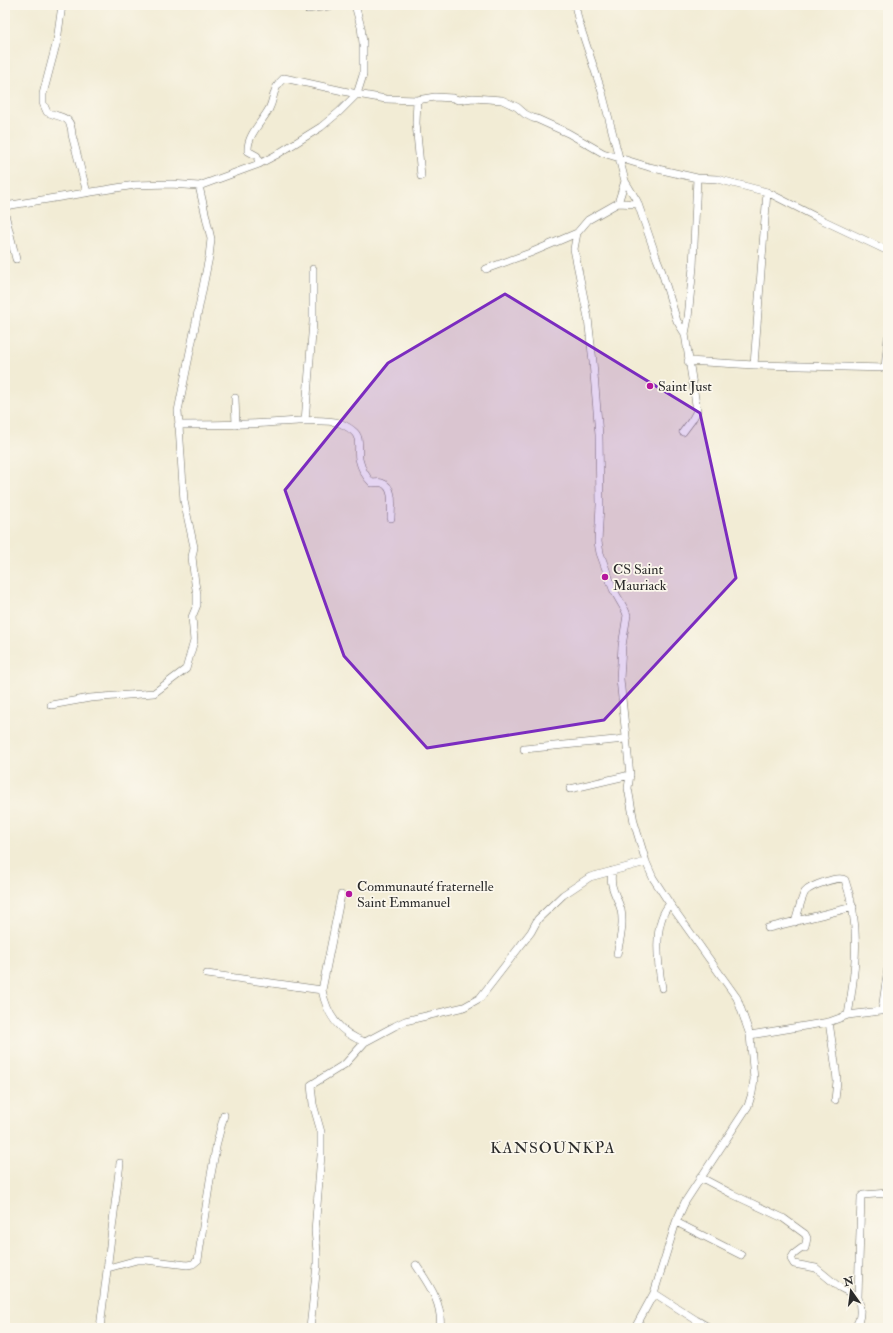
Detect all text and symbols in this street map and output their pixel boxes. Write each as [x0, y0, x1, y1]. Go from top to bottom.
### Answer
place label: Saint Just [658, 378, 712, 395]
marker: Saint Just [645, 381, 655, 391]
place label: CS Saint Mauriack [613, 561, 667, 594]
marker: CS Saint Mauriack [600, 572, 610, 582]
place label: Communauté fraternelle Saint Emmanuel [357, 878, 494, 911]
marker: Communauté fraternelle Saint Emmanuel [344, 889, 354, 899]
district label: KANSOUNKPA [490, 1138, 616, 1158]
north arrow [831, 1271, 871, 1311]
text: N [841, 1274, 856, 1290]

